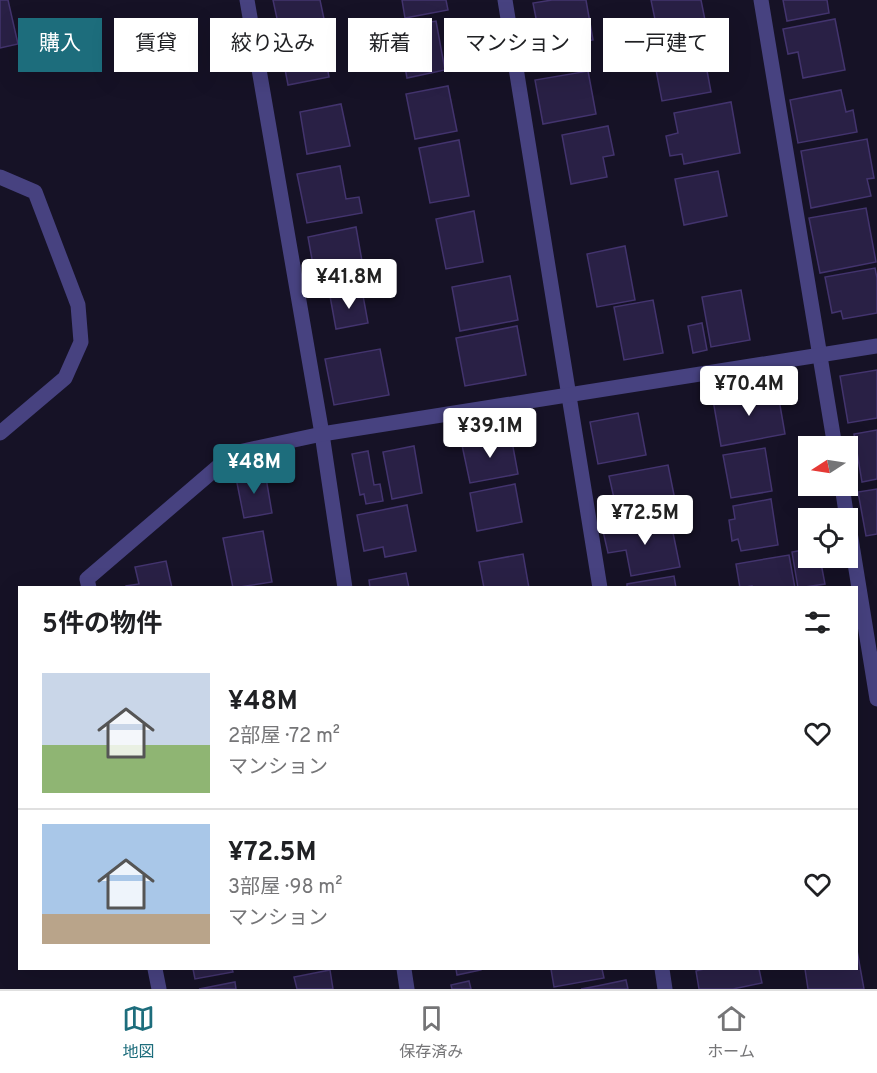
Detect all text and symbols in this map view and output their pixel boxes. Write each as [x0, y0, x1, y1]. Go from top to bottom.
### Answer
chip: 購入 [18, 18, 102, 72]
chip: 賃貸 [114, 18, 198, 72]
chip: 絞り込み [210, 18, 336, 72]
chip: 新着 [348, 18, 432, 72]
chip: マンション [444, 18, 591, 72]
chip: 一戸建て [603, 18, 729, 72]
pin: ¥41.8M [300, 259, 398, 310]
text: ¥41.8M [316, 265, 382, 291]
pin: ¥70.4M [700, 366, 798, 417]
text: ¥70.4M [714, 372, 784, 398]
pin: ¥39.1M [441, 408, 539, 459]
text: ¥39.1M [457, 414, 523, 440]
north arrow [798, 436, 858, 496]
map controls [798, 436, 858, 568]
pin: ¥48M [218, 444, 290, 495]
text: ¥48M [227, 450, 281, 476]
pin: ¥72.5M [596, 495, 694, 546]
text: ¥72.5M [611, 501, 679, 527]
button: locate [798, 508, 858, 568]
icon: filters [801, 606, 834, 639]
text: 5件の物件 [42, 609, 162, 642]
text: ¥48M [228, 686, 298, 719]
icon: home [90, 697, 162, 769]
icon: heart [801, 717, 834, 750]
text: 2部屋 · 72 m² [228, 724, 340, 750]
text: マンション [228, 755, 328, 781]
text: ¥72.5M [228, 837, 317, 870]
icon: home [90, 848, 162, 920]
icon: heart [801, 868, 834, 901]
text: 3部屋 · 98 m² [228, 875, 342, 901]
text: マンション [228, 906, 328, 932]
tab: 地図 [122, 1002, 155, 1063]
tab: 保存済み [399, 1002, 463, 1063]
tab: ホーム [707, 1002, 755, 1063]

